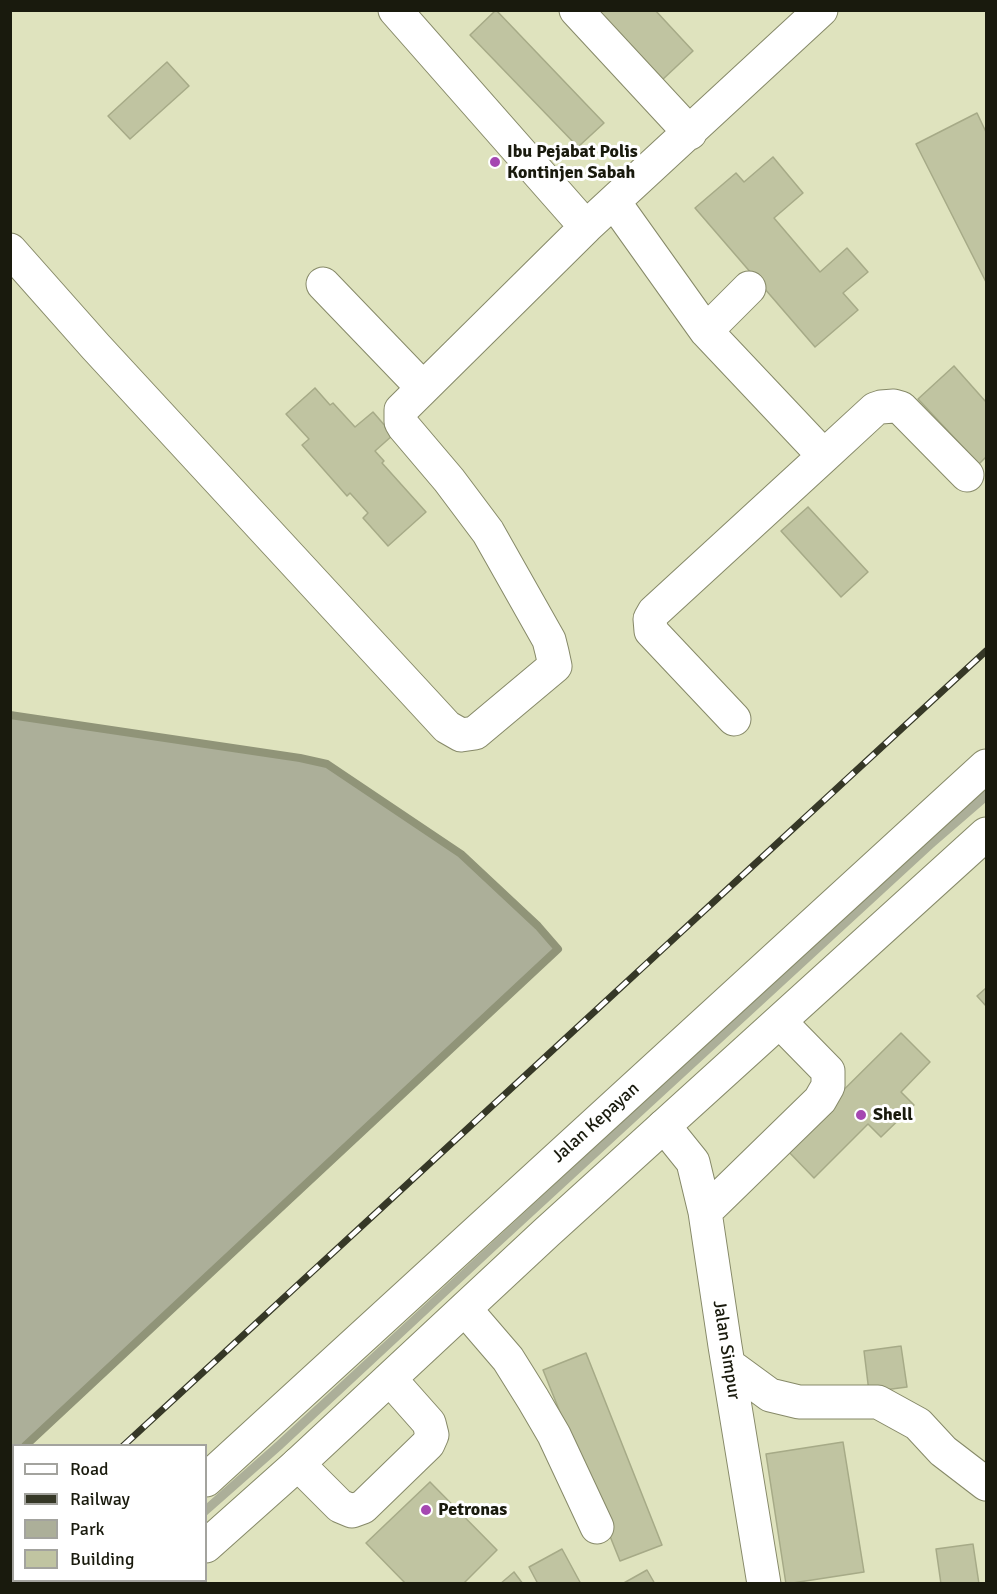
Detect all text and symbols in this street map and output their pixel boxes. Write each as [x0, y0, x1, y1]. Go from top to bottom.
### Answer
place label: Ibu Pejabat Polis Kontinjen Sabah [507, 141, 638, 184]
marker: Ibu Pejabat Polis Kontinjen Sabah [488, 155, 502, 169]
street label: Jalan Kepayan [548, 1078, 644, 1168]
place label: Shell [873, 1104, 913, 1126]
marker: Shell [854, 1108, 868, 1122]
street label: Jalan Simpur [707, 1299, 745, 1401]
legend [12, 1444, 207, 1582]
text: Road [70, 1458, 109, 1480]
text: Railway [70, 1488, 130, 1510]
place label: Petronas [438, 1499, 507, 1521]
marker: Petronas [419, 1503, 433, 1517]
text: Park [70, 1518, 105, 1540]
text: Building [70, 1548, 134, 1570]

